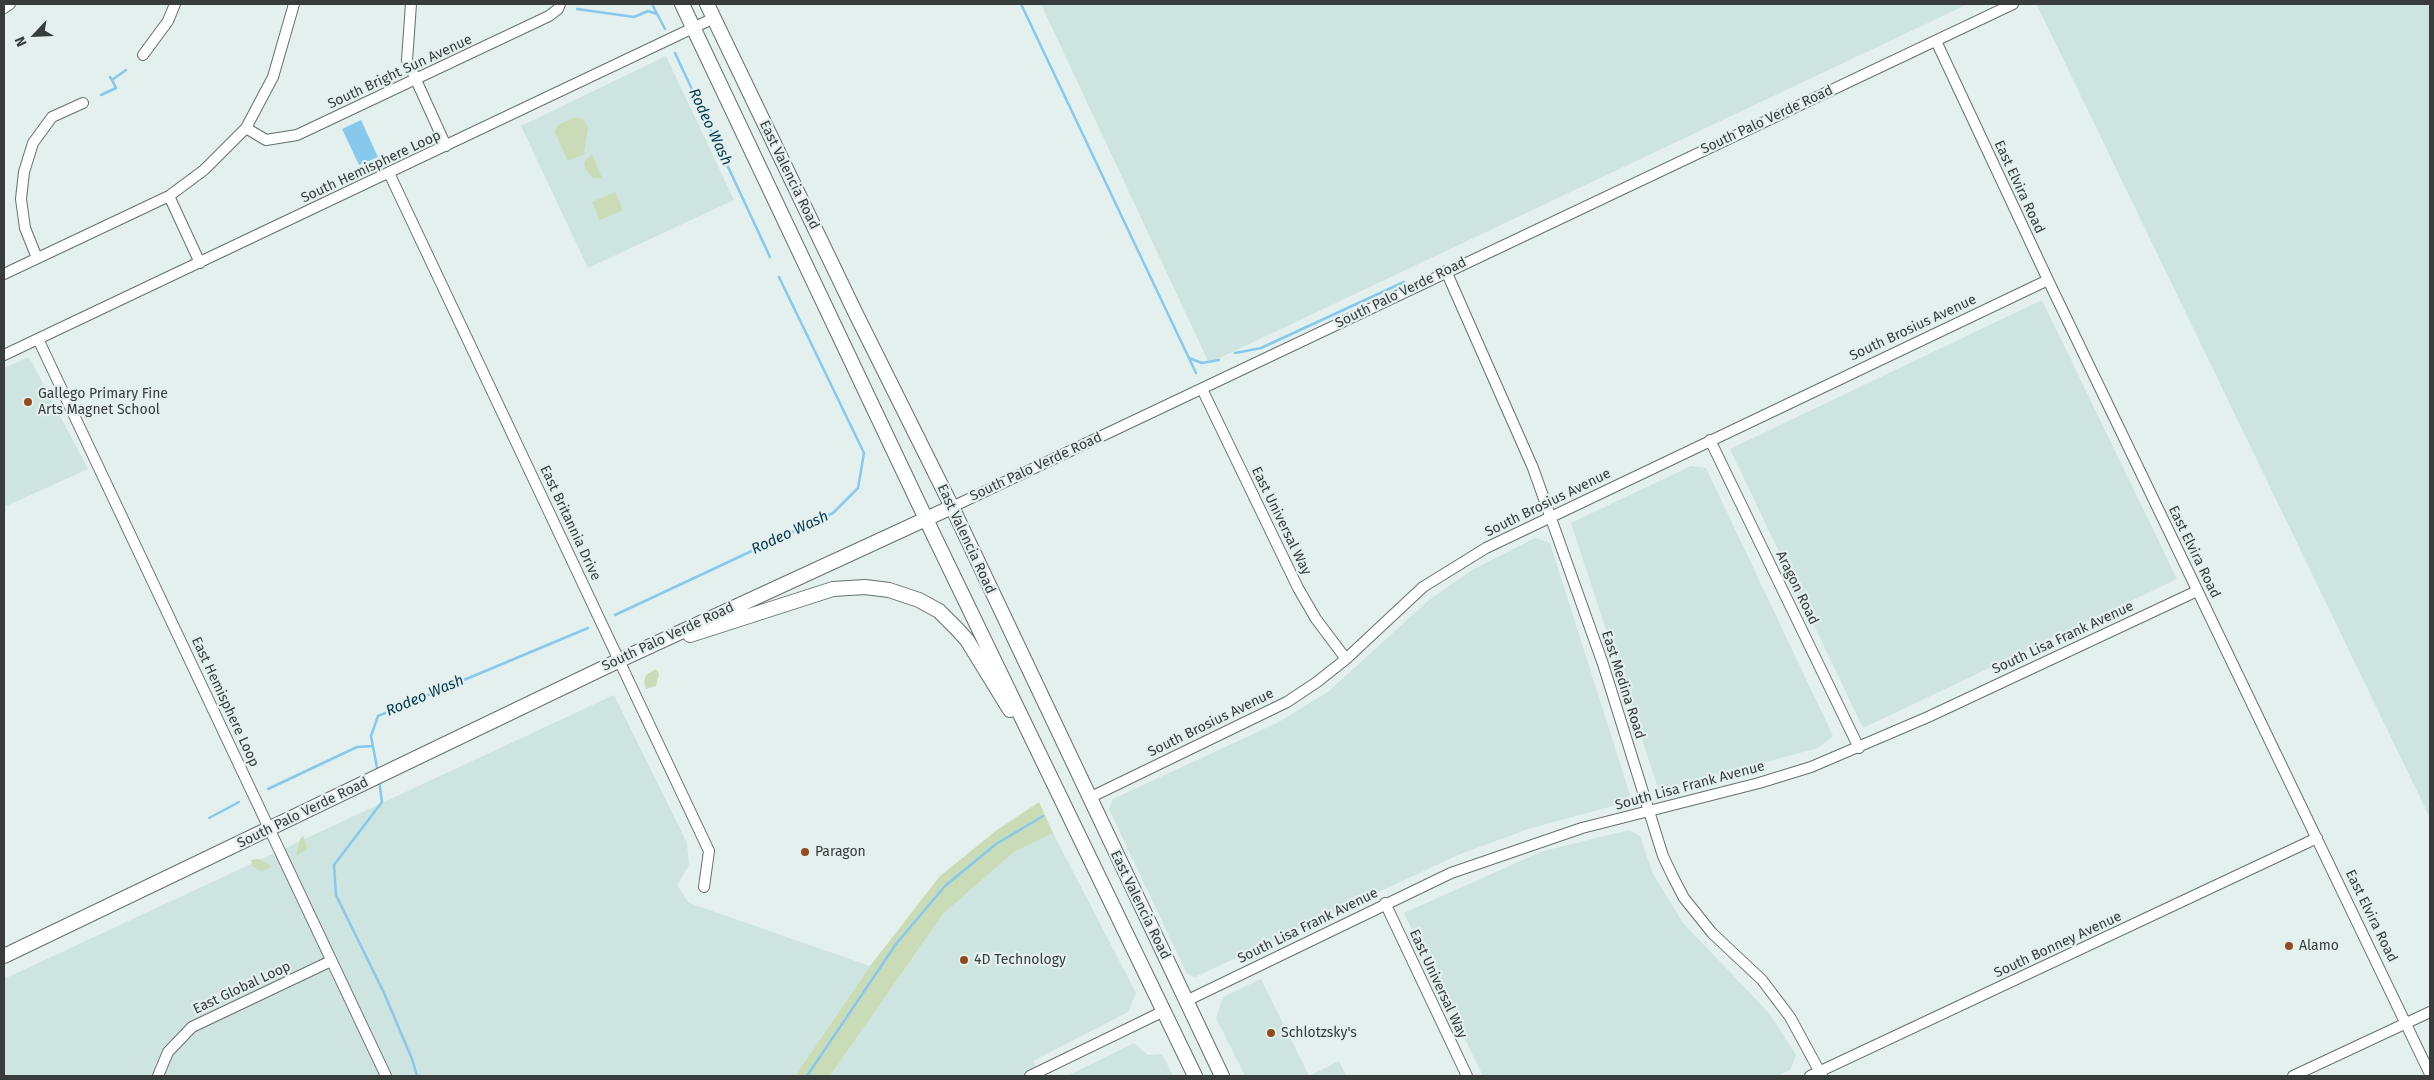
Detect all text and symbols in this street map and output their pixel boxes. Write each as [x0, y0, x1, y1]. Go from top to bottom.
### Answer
north arrow [10, 10, 60, 60]
street label: South Bright Sun Avenue [325, 31, 475, 113]
text: N [11, 34, 31, 49]
street label: South Palo Verde Road [1698, 82, 1836, 158]
water label: Rodeo Wash [684, 86, 736, 168]
street label: East Valencia Road [755, 118, 823, 232]
street label: South Hemisphere Loop [298, 127, 444, 207]
street label: East Elvira Road [1990, 138, 2048, 236]
street label: South Palo Verde Road [1333, 254, 1469, 332]
street label: South Brosius Avenue [1847, 291, 1979, 365]
place label: Gallego Primary Fine Arts Magnet School [38, 386, 168, 418]
marker: Gallego Primary Fine Arts Magnet School [22, 396, 34, 408]
street label: South Palo Verde Road [967, 429, 1105, 505]
street label: East Britannia Drive [536, 463, 604, 583]
street label: East Universal Way [1248, 464, 1314, 578]
street label: South Brosius Avenue [1482, 465, 1614, 541]
street label: East Valencia Road [933, 482, 999, 596]
street label: East Elvira Road [2164, 503, 2224, 601]
water label: Rodeo Wash [749, 507, 831, 559]
street label: Aragon Road [1772, 548, 1822, 628]
street label: South Lisa Frank Avenue [1990, 598, 2136, 678]
street label: South Palo Verde Road [599, 599, 737, 675]
street label: East Medina Road [1598, 629, 1648, 741]
street label: East Hemisphere Loop [187, 634, 263, 770]
water label: Rodeo Wash [383, 672, 467, 720]
street label: South Brosius Avenue [1145, 685, 1277, 761]
street label: South Lisa Frank Avenue [1613, 758, 1767, 814]
street label: South Palo Verde Road [235, 774, 371, 852]
place label: Paragon [815, 844, 866, 860]
marker: Paragon [799, 846, 811, 858]
street label: East Valencia Road [1106, 848, 1174, 962]
street label: East Elvira Road [2341, 867, 2401, 965]
street label: South Lisa Frank Avenue [1235, 885, 1381, 967]
street label: South Bonney Avenue [1992, 908, 2124, 982]
street label: East Universal Way [1405, 927, 1471, 1041]
place label: Alamo [2299, 938, 2339, 954]
marker: Alamo [2283, 940, 2295, 952]
place label: 4D Technology [974, 952, 1066, 968]
marker: 4D Technology [958, 954, 970, 966]
street label: East Global Loop [190, 958, 294, 1018]
place label: Schlotzsky's [1281, 1025, 1357, 1041]
marker: Schlotzsky's [1265, 1027, 1277, 1039]

